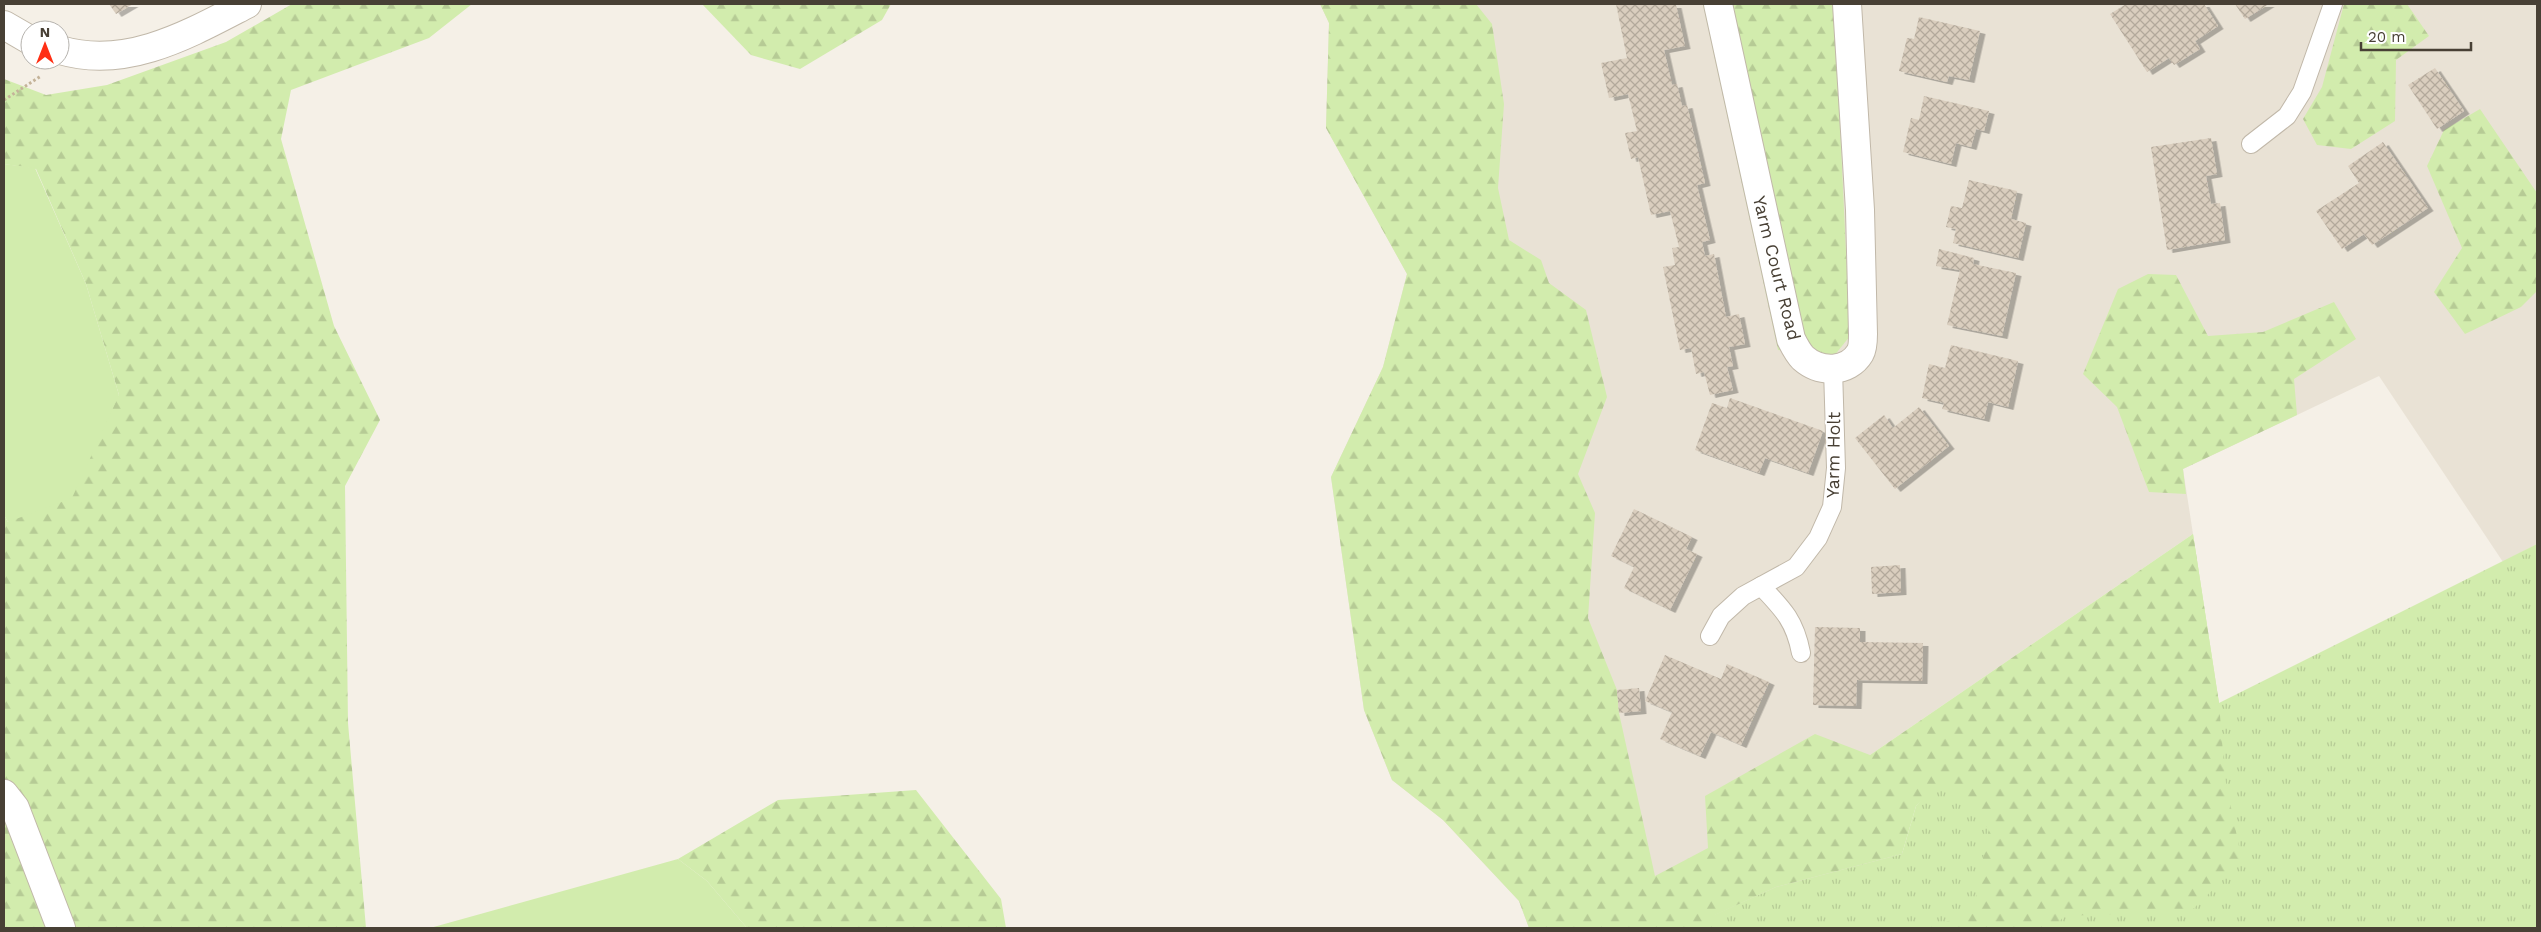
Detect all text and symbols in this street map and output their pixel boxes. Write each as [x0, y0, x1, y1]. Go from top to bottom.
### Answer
north arrow [20, 20, 70, 70]
scale bar [2361, 20, 2471, 52]
text: N [40, 24, 50, 40]
text: 20 m [2368, 28, 2406, 46]
street label: Yarm Court Road [1749, 194, 1805, 342]
street label: Yarm Holt [1822, 411, 1844, 498]

